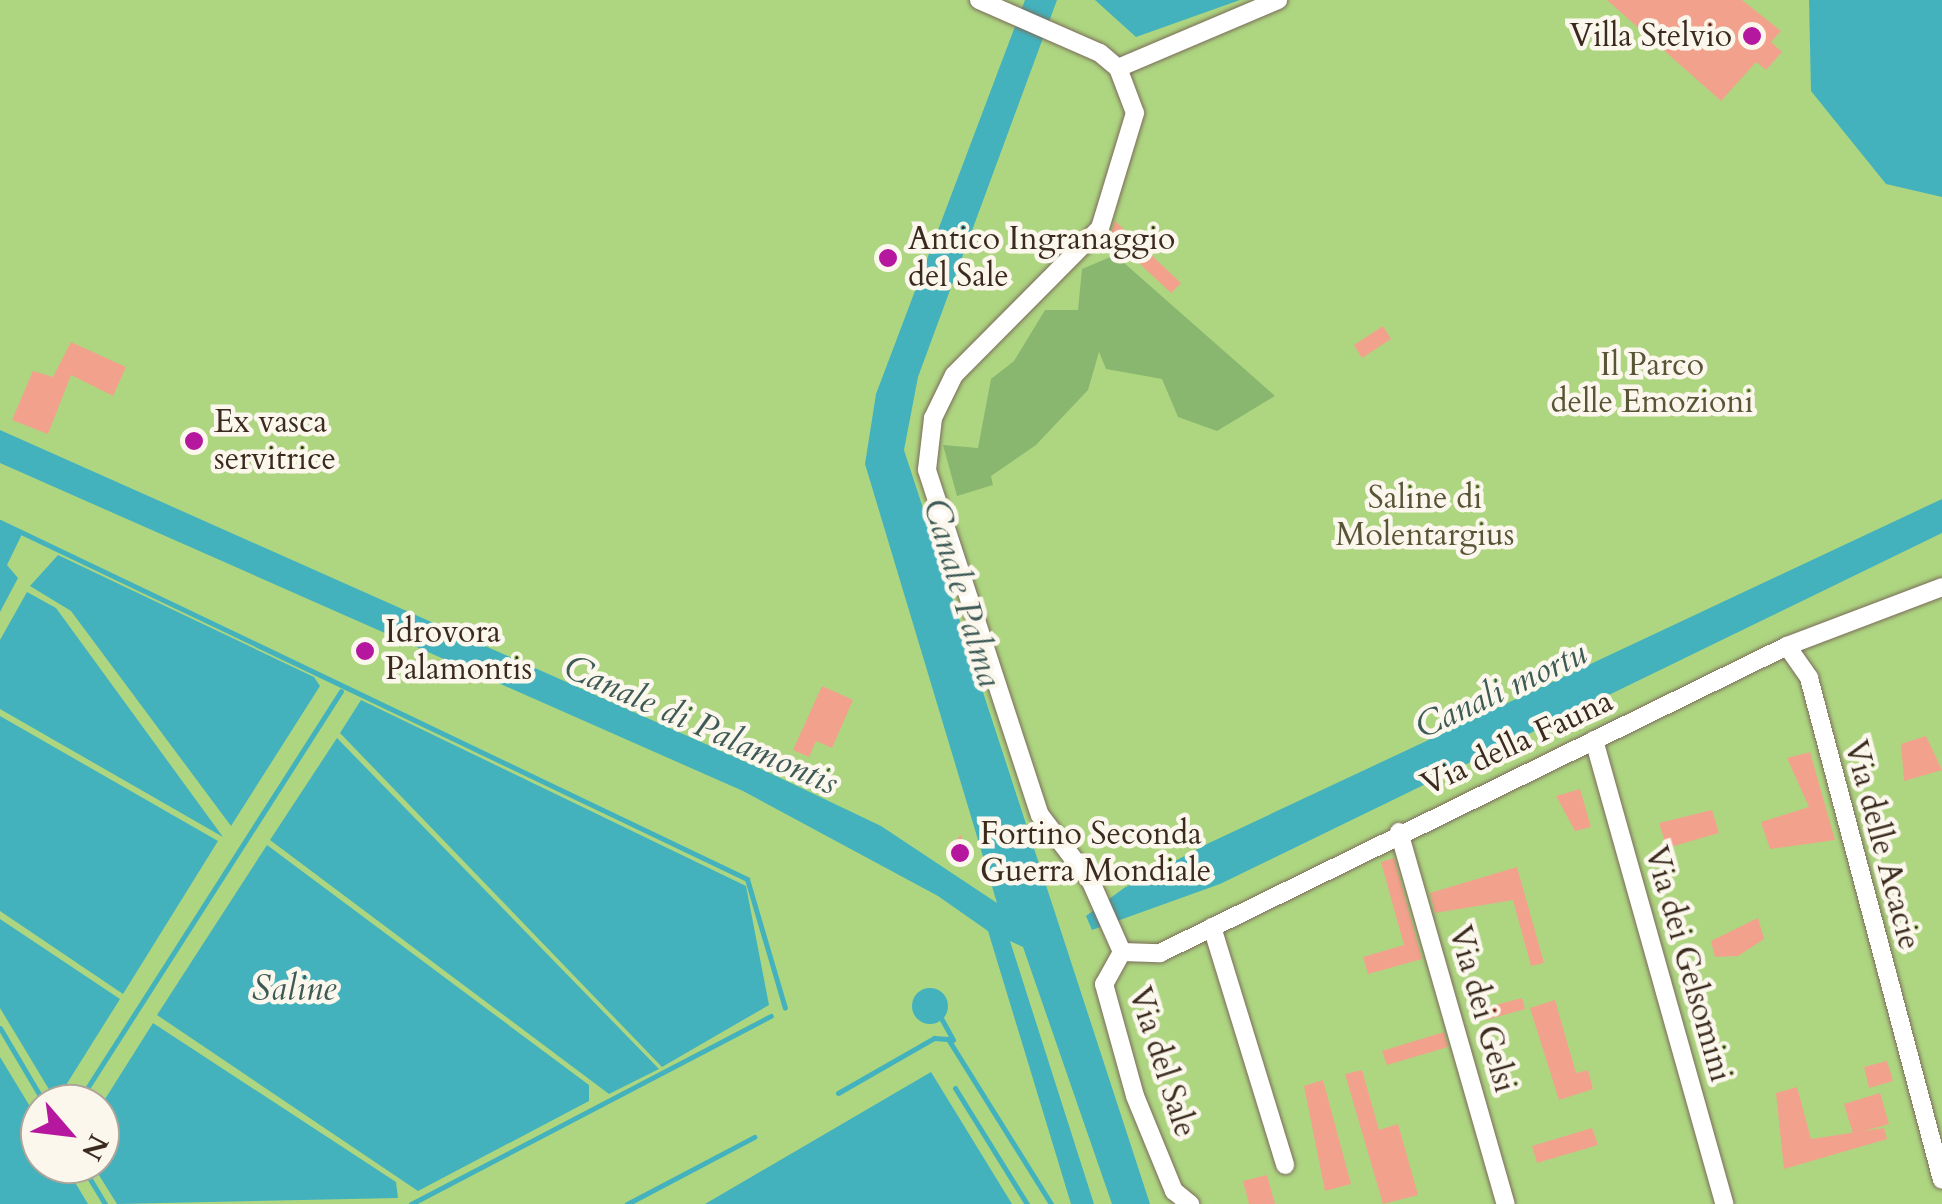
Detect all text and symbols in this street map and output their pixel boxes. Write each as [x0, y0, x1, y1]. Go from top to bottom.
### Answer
place label: Villa Stelvio [1569, 17, 1732, 55]
marker: Villa Stelvio [1741, 25, 1763, 47]
place label: Antico Ingranaggio del Sale [908, 221, 1175, 296]
marker: Antico Ingranaggio del Sale [877, 247, 899, 269]
park label: Il Parco delle Emozioni [1551, 347, 1753, 422]
place label: Ex vasca servitrice [214, 404, 336, 479]
marker: Ex vasca servitrice [183, 430, 205, 452]
park label: Saline di Molentargius [1335, 480, 1515, 555]
water label: Canale Palma [913, 494, 1011, 692]
place label: Idrovora Palamontis [385, 614, 532, 689]
water label: Canali mortu [1408, 632, 1594, 748]
marker: Idrovora Palamontis [354, 640, 376, 662]
water label: Canale di Palamontis [557, 646, 845, 804]
street label: Via della Fauna [1415, 682, 1619, 804]
street label: Via delle Acacie [1836, 736, 1928, 954]
place label: Fortino Seconda Guerra Mondiale [980, 816, 1211, 891]
marker: Fortino Seconda Guerra Mondiale [949, 842, 971, 864]
street label: Via dei Gelsomini [1636, 842, 1740, 1086]
street label: Via dei Gelsi [1440, 921, 1524, 1097]
water label: Saline [252, 968, 336, 1010]
street label: Via del Sale [1120, 982, 1204, 1142]
north arrow [20, 1084, 120, 1184]
text: N [72, 1127, 117, 1167]

